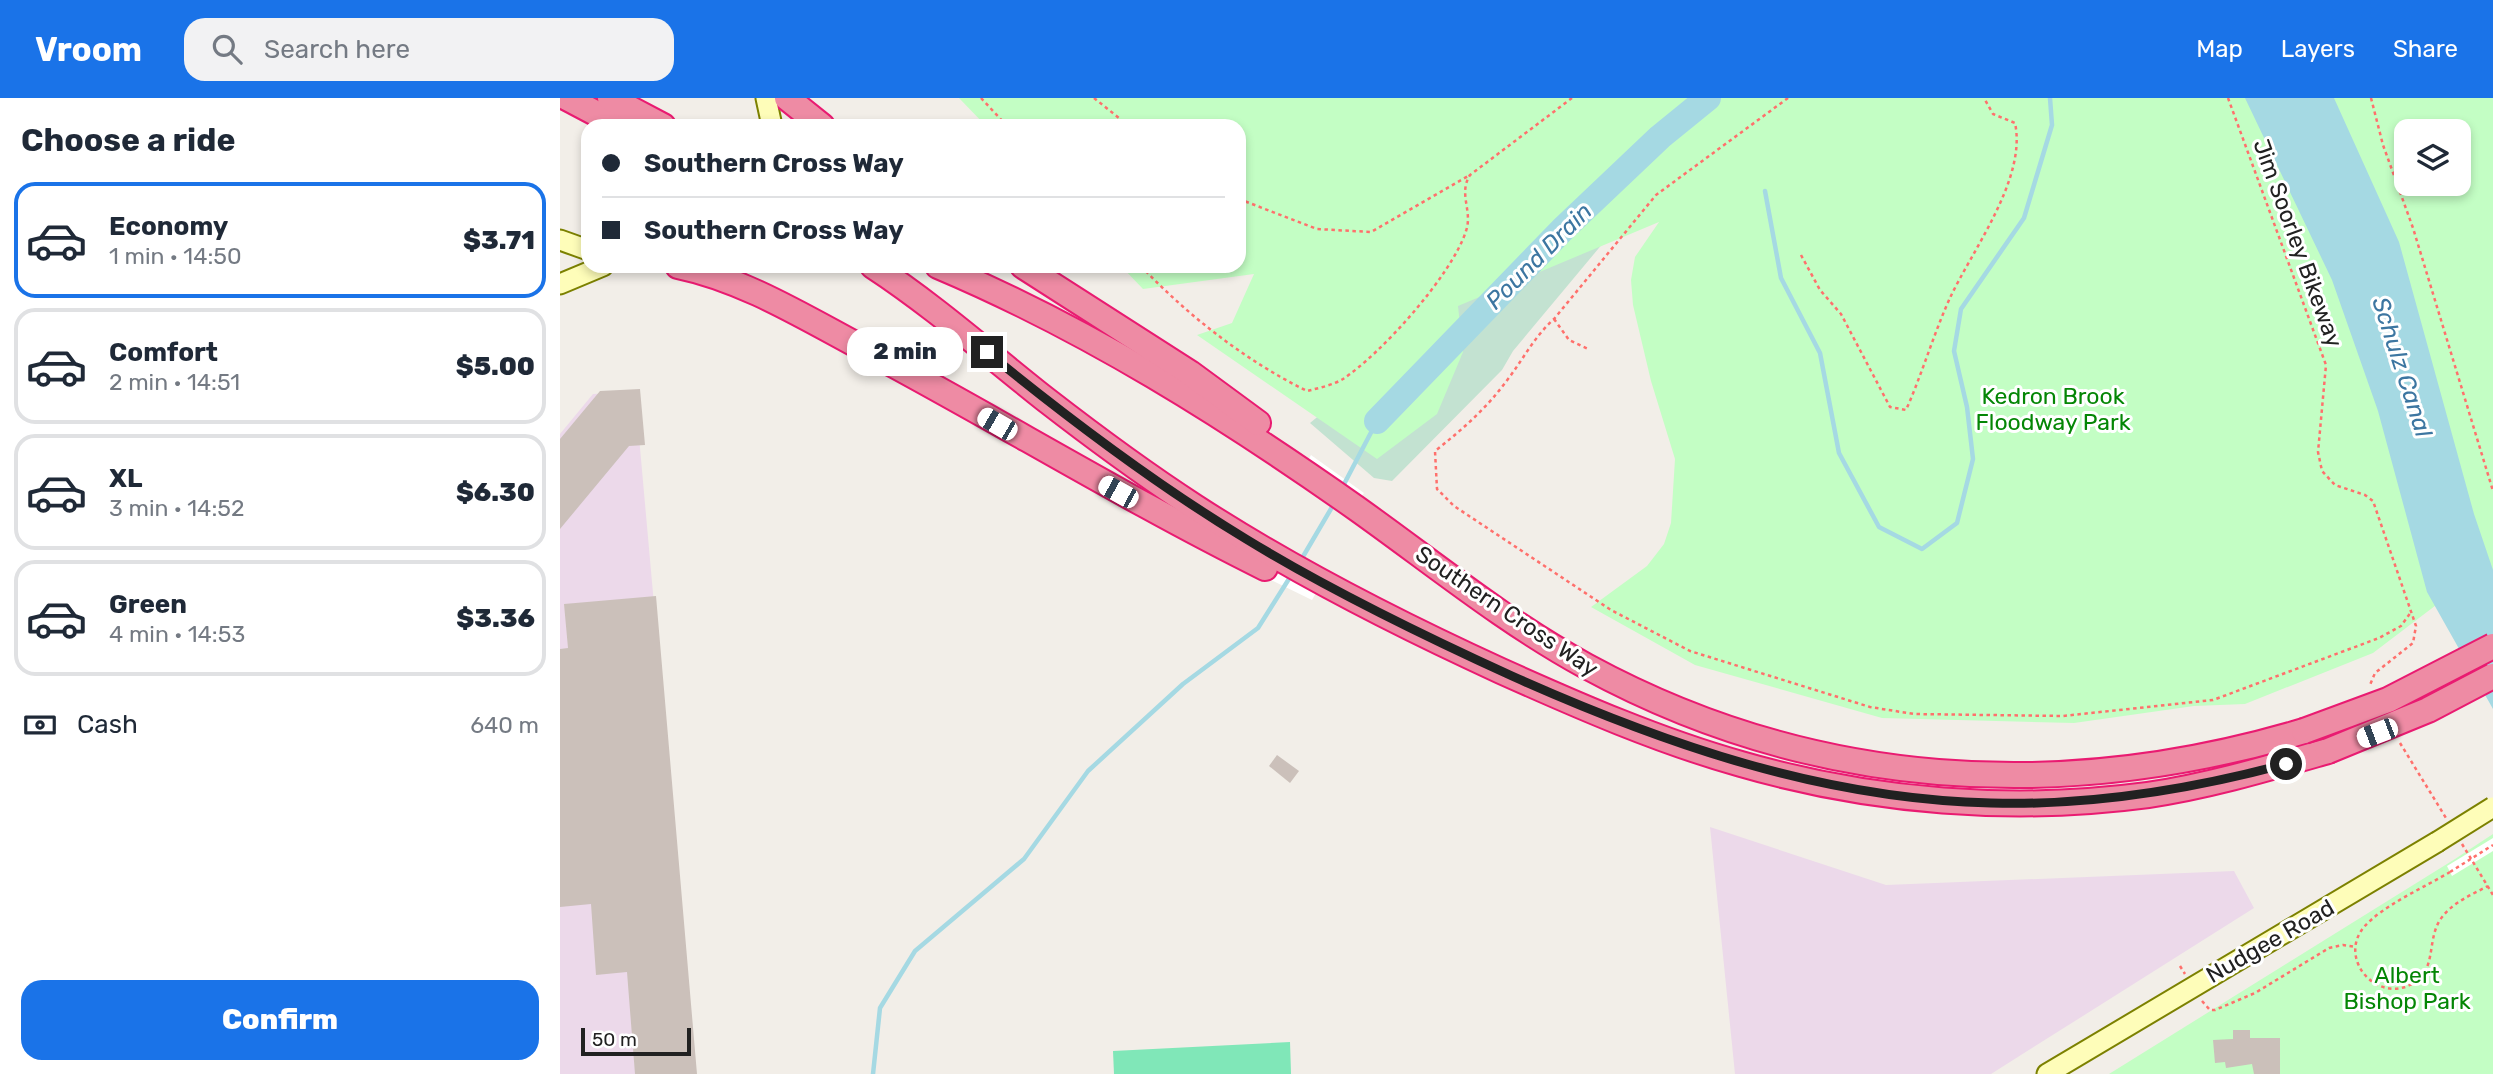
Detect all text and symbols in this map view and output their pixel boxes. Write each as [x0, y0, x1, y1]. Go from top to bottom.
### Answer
search box [184, 18, 674, 81]
text: Vroom [35, 30, 142, 69]
icon: search [208, 30, 246, 68]
text: Search here [264, 34, 410, 65]
text: Map [2196, 35, 2243, 63]
text: Layers [2281, 35, 2355, 63]
text: Share [2393, 35, 2458, 63]
map controls [2394, 119, 2471, 196]
button: layers [2394, 119, 2471, 196]
text: Choose a ride [21, 121, 235, 159]
street label: Jim Soorley Bikeway [2247, 135, 2349, 351]
text: Southern Cross Way [644, 148, 904, 179]
water label: Pound Drain [1480, 197, 1598, 315]
icon: car [25, 209, 88, 272]
text: Economy [109, 211, 228, 242]
text: Southern Cross Way [644, 215, 904, 246]
text: $3.71 [463, 225, 535, 256]
text: 1 min · 14:50 [109, 242, 242, 270]
water label: Schulz Canal [2366, 293, 2438, 442]
callout: 2 min [847, 328, 962, 376]
icon: car [25, 335, 88, 398]
route end [971, 336, 1003, 368]
text: Comfort [109, 337, 218, 368]
text: 2 min [873, 337, 937, 365]
text: $5.00 [456, 351, 535, 382]
text: 2 min · 14:51 [109, 368, 240, 396]
park label: Kedron Brook Floodway Park [1975, 382, 2131, 436]
car [974, 404, 1021, 444]
icon: car [25, 461, 88, 524]
text: XL [109, 463, 142, 494]
car [1095, 473, 1142, 511]
text: $6.30 [456, 477, 535, 508]
text: 3 min · 14:52 [109, 494, 244, 522]
street label: Southern Cross Way [1410, 539, 1604, 683]
icon: car [25, 587, 88, 650]
text: Green [109, 589, 187, 620]
text: $3.36 [456, 603, 535, 634]
text: 4 min · 14:53 [109, 620, 245, 648]
icon: cash [21, 706, 59, 744]
text: Cash [77, 709, 138, 740]
text: 640 m [470, 711, 539, 739]
car [2354, 716, 2401, 750]
route start [2270, 748, 2302, 780]
street label: Nudgee Road [2201, 893, 2339, 989]
park label: Albert Bishop Park [2343, 961, 2471, 1015]
button: Confirm [21, 980, 539, 1060]
scale bar [581, 1025, 691, 1057]
text: 50 m [592, 1028, 637, 1051]

